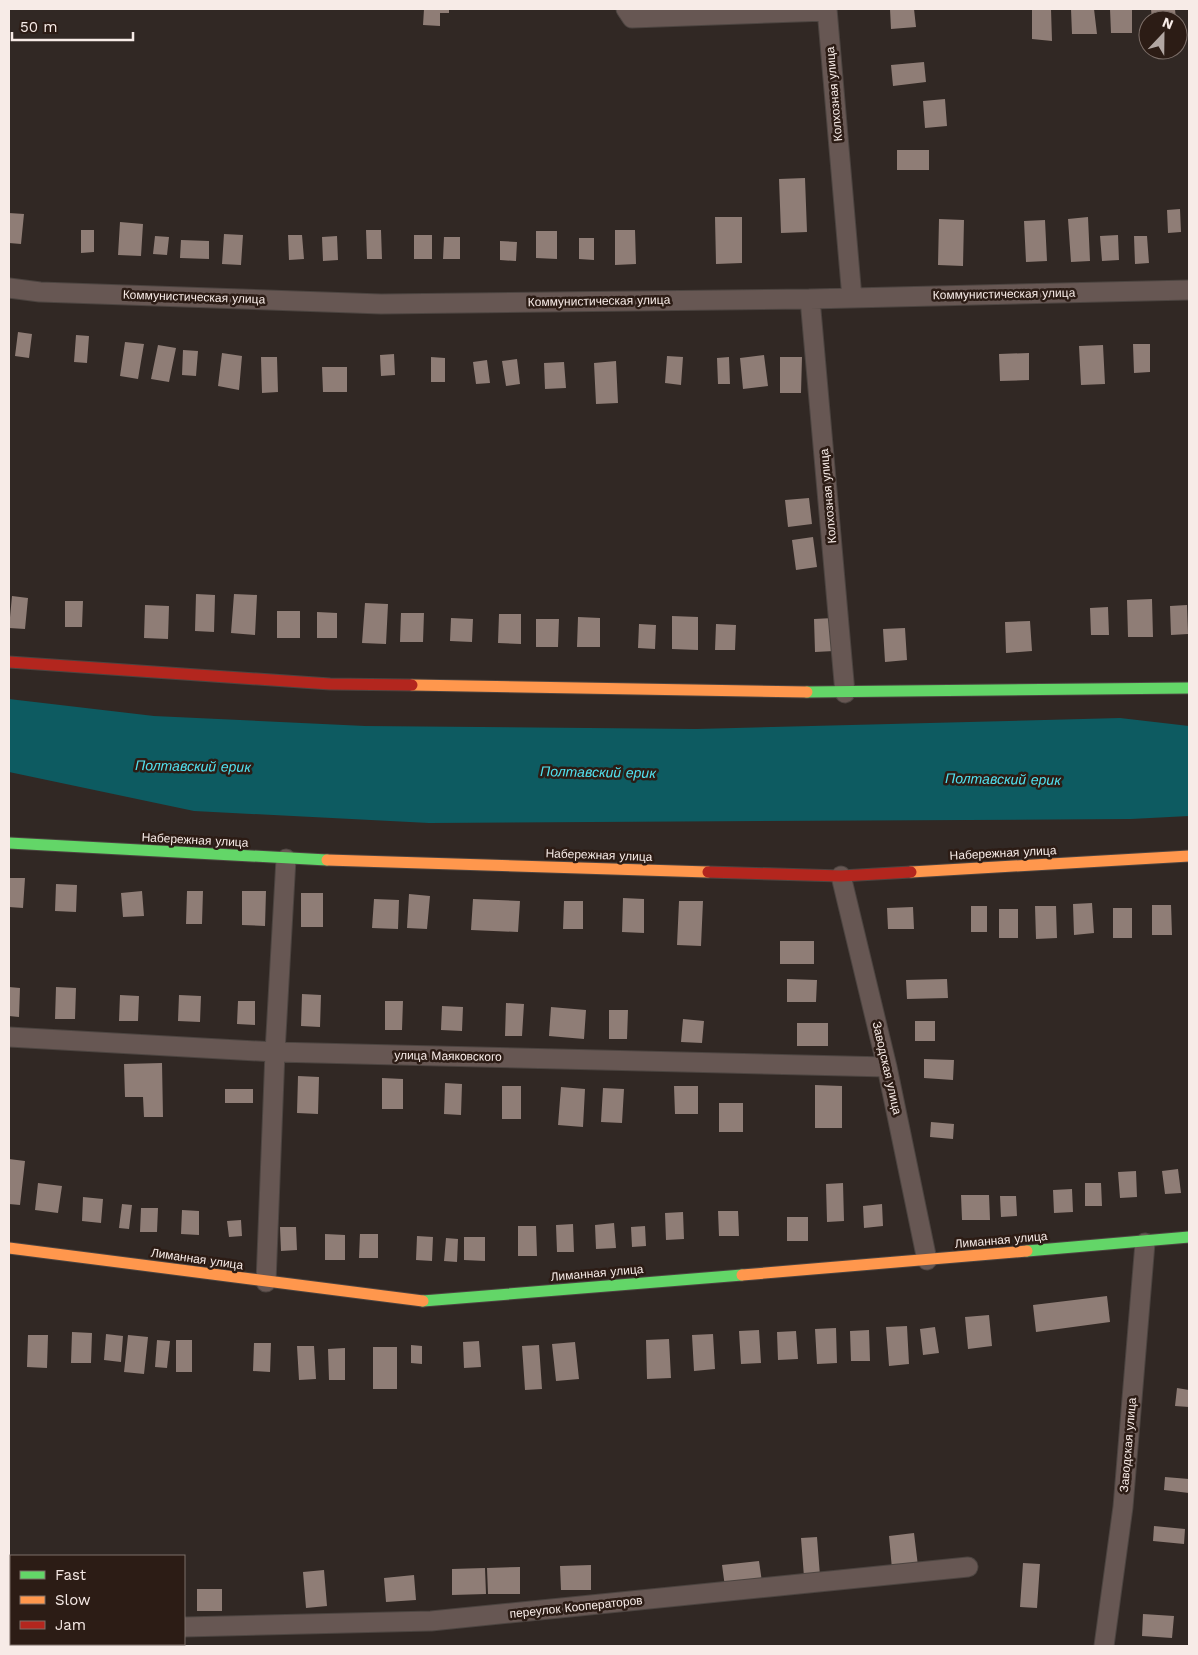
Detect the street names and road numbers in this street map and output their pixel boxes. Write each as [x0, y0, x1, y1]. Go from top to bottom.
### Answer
street label: Колхозная улица [823, 46, 845, 142]
street label: Коммунистическая улица [933, 286, 1076, 302]
street label: Коммунистическая улица [123, 288, 266, 306]
street label: Коммунистическая улица [528, 293, 671, 309]
street label: Колхозная улица [817, 448, 839, 544]
street label: Набережная улица [141, 830, 249, 850]
street label: Набережная улица [949, 843, 1057, 863]
street label: Набережная улица [545, 846, 653, 864]
street label: Заводская улица [869, 1020, 905, 1116]
street label: улица Маяковского [394, 1048, 502, 1064]
street label: Лиманная улица [954, 1229, 1048, 1251]
street label: Лиманная улица [150, 1246, 244, 1272]
street label: Лиманная улица [550, 1262, 644, 1284]
street label: Заводская улица [1117, 1397, 1139, 1493]
street label: переулок Кооператоров [509, 1593, 643, 1621]

